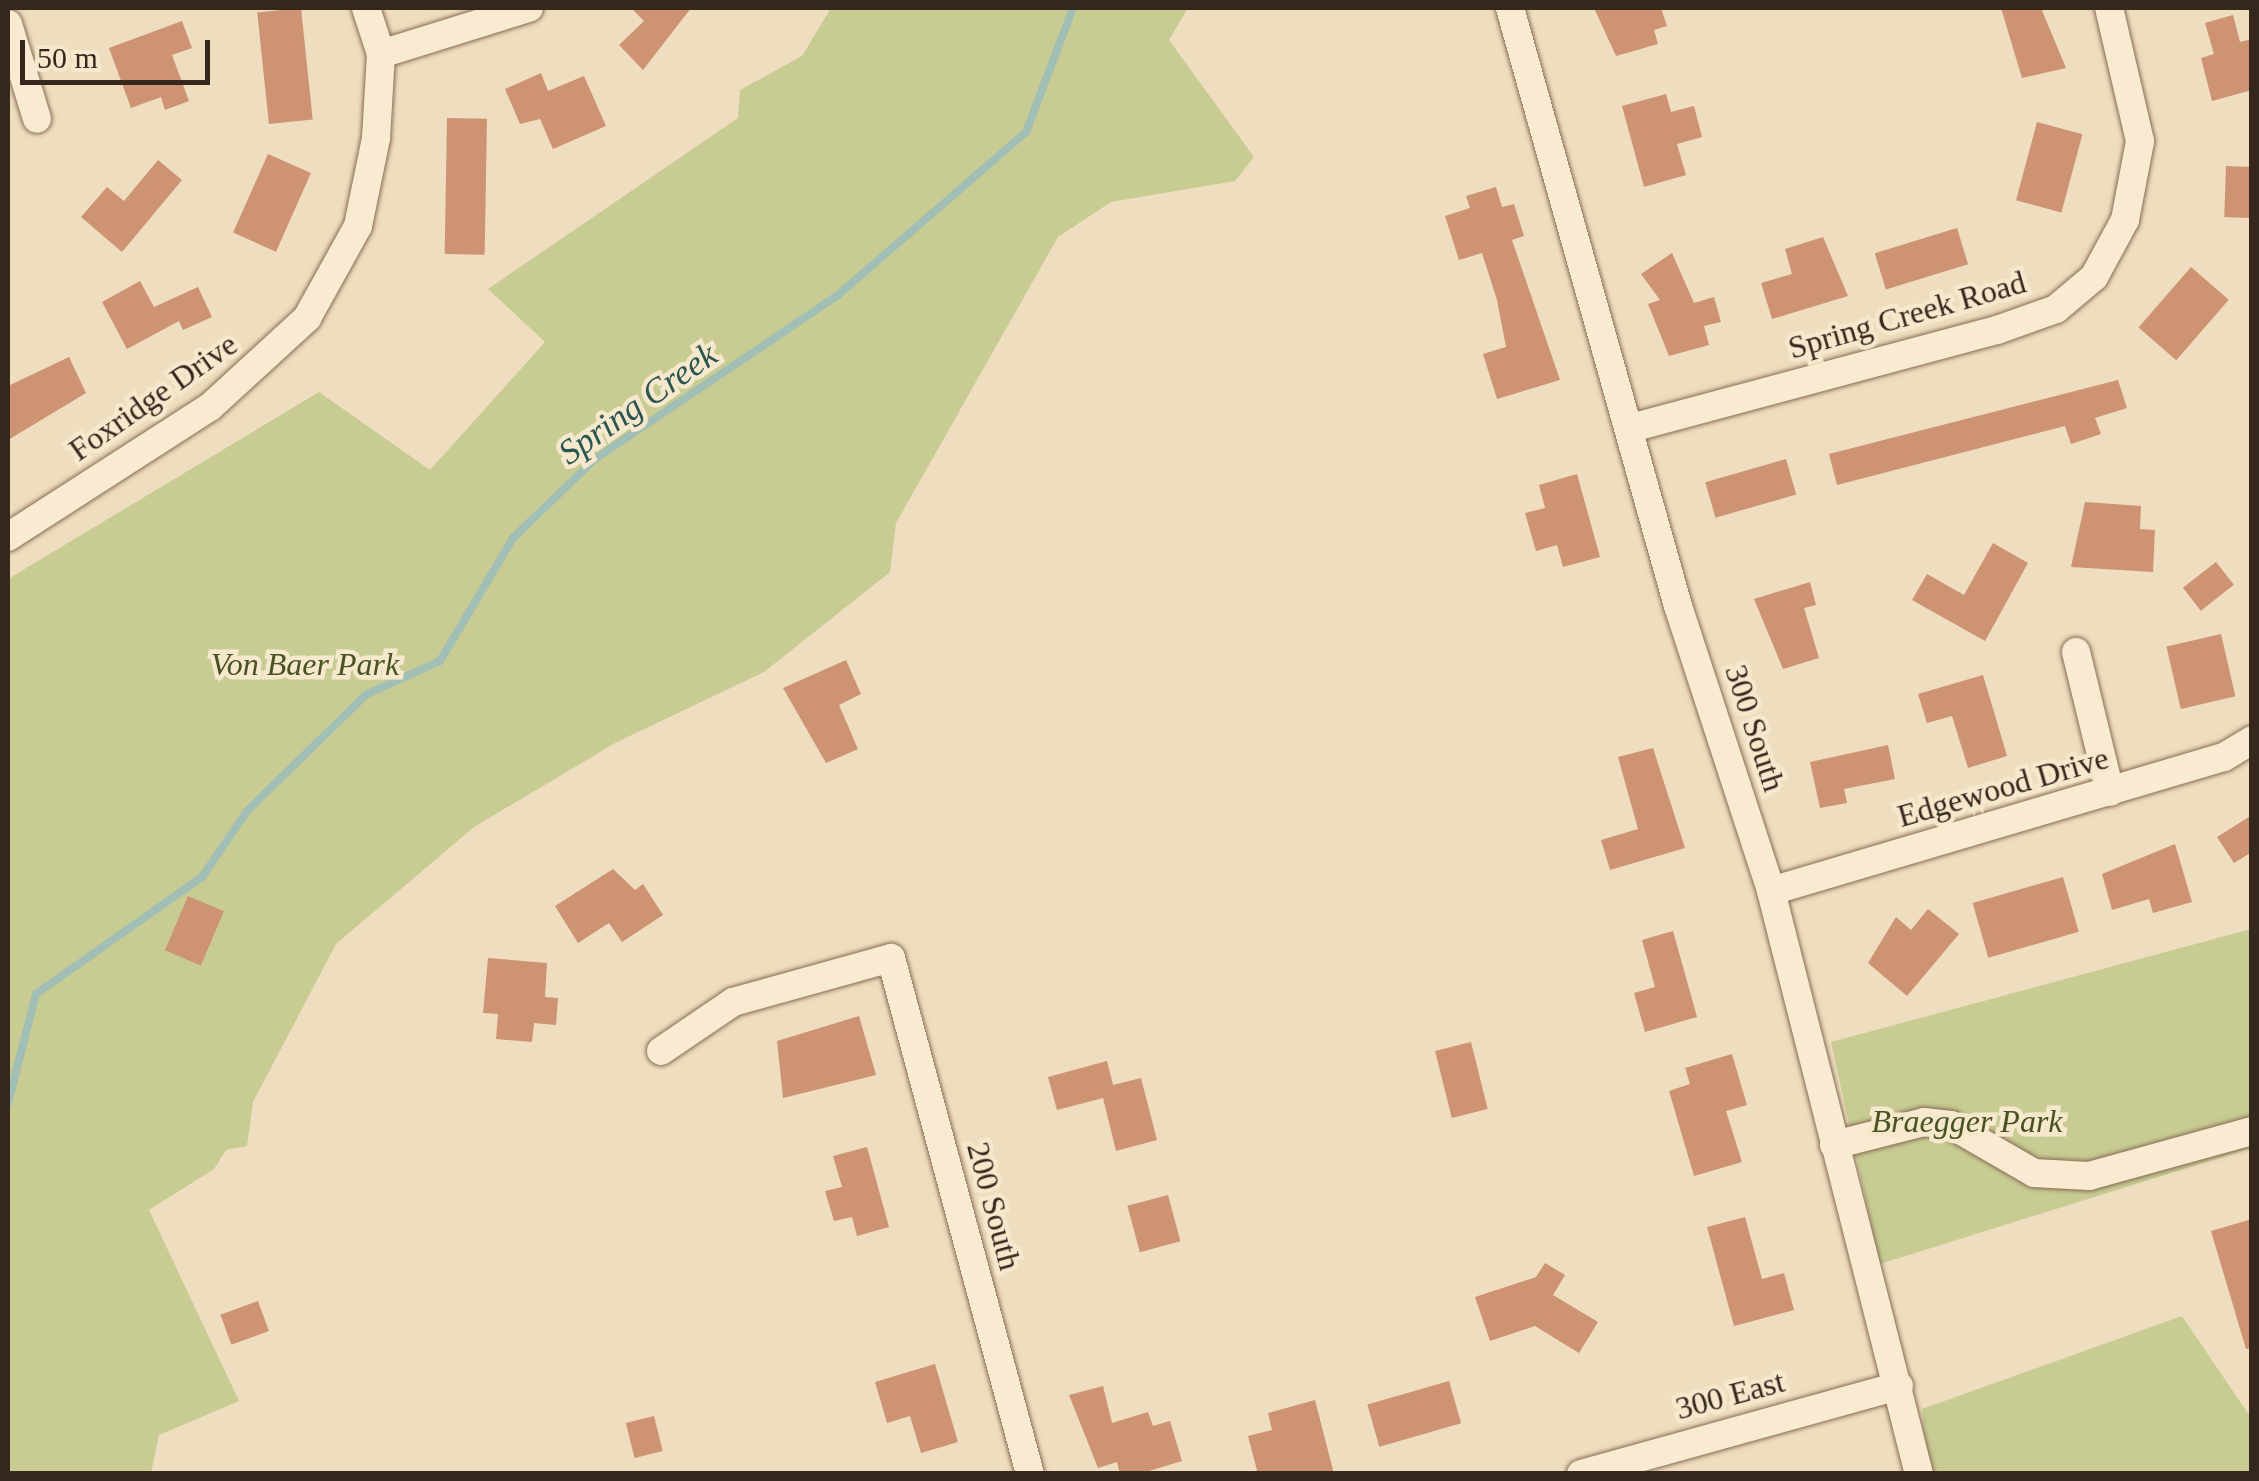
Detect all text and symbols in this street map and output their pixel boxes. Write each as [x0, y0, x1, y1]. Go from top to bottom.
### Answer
scale bar [25, 20, 215, 82]
text: 50 m [37, 41, 98, 74]
street label: Spring Creek Road [1784, 263, 2030, 367]
street label: Foxridge Drive [62, 325, 244, 469]
water label: Spring Creek [550, 334, 726, 474]
park label: Von Baer Park [211, 645, 399, 683]
street label: 300 South [1717, 660, 1793, 796]
street label: Edgewood Drive [1893, 739, 2113, 835]
park label: Braegger Park [1871, 1102, 2063, 1140]
street label: 200 South [959, 1138, 1029, 1274]
street label: 300 East [1671, 1362, 1789, 1428]

